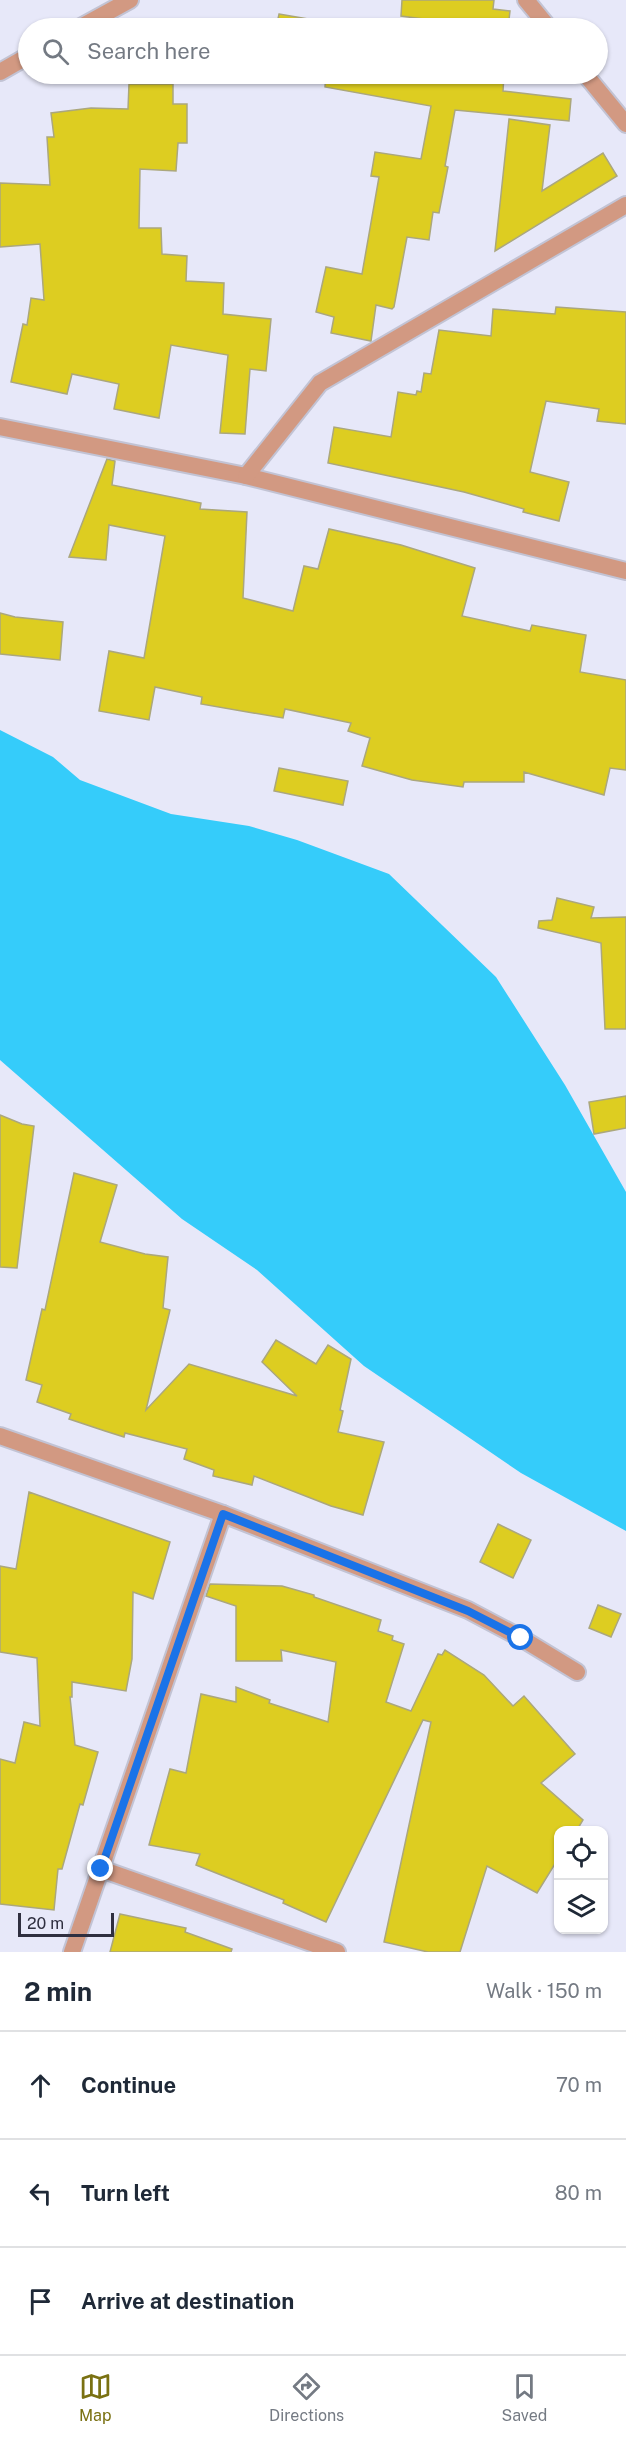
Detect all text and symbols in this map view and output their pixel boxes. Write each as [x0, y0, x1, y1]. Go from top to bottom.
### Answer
search box [18, 18, 608, 84]
icon: search [39, 35, 72, 68]
text: Search here [87, 38, 211, 64]
route start [507, 1624, 533, 1650]
map controls [554, 1826, 608, 1934]
button: locate [554, 1826, 608, 1880]
route end [87, 1855, 113, 1881]
button: layers [554, 1880, 608, 1934]
scale bar [18, 1910, 114, 1938]
text: 20 m [27, 1914, 64, 1933]
text: 2 min [24, 1976, 92, 2007]
text: Walk · 150 m [486, 1979, 602, 2003]
icon: ahead [24, 2069, 57, 2102]
text: Continue [81, 2072, 176, 2098]
text: 70 m [556, 2073, 602, 2097]
icon: left [24, 2177, 57, 2210]
text: Turn left [81, 2180, 170, 2206]
text: 80 m [555, 2181, 602, 2205]
icon: arrive [24, 2285, 57, 2318]
text: Arrive at destination [81, 2288, 294, 2314]
tab: Map [79, 2370, 112, 2425]
tab: Directions [269, 2370, 344, 2425]
tab: Saved [502, 2370, 547, 2425]

